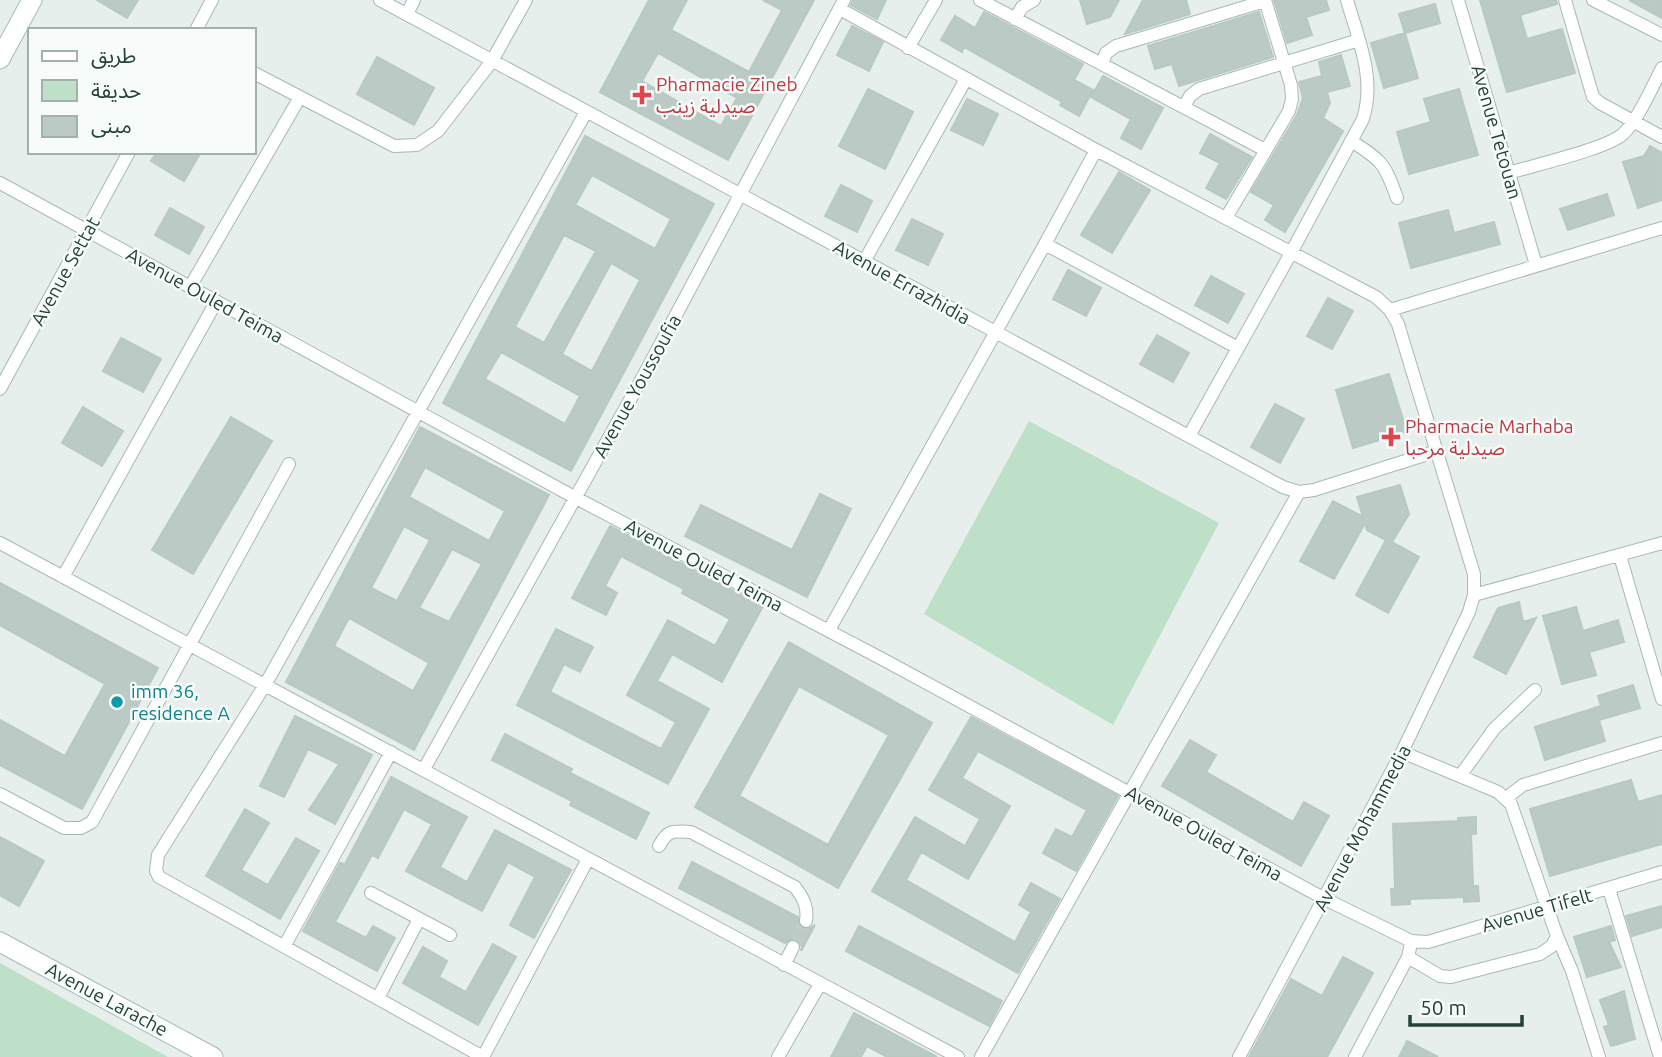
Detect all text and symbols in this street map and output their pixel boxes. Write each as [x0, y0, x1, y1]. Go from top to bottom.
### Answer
legend [28, 28, 256, 154]
text: طريق [91, 43, 136, 69]
street label: Avenue Tetouan [1467, 62, 1527, 202]
place label: Pharmacie Zineb صيدلية زينب [656, 73, 798, 118]
text: حديقة [91, 78, 141, 102]
marker: Pharmacie Zineb صيدلية زينب [634, 87, 650, 103]
text: مبنى [91, 113, 132, 138]
street label: Avenue Settat [26, 212, 104, 329]
street label: Avenue Errazhidia [830, 235, 974, 329]
street label: Avenue Ouled Teima [123, 243, 287, 347]
street label: Avenue Youssoufia [588, 310, 686, 462]
place label: Pharmacie Marhaba صيدلية مرحبا [1405, 415, 1574, 460]
marker: Pharmacie Marhaba صيدلية مرحبا [1383, 429, 1399, 445]
street label: Avenue Ouled Teima [621, 514, 787, 616]
place label: imm 36, residence A [131, 680, 231, 724]
marker: imm 36, residence A [109, 694, 125, 710]
street label: Avenue Mohammedia [1309, 741, 1415, 915]
street label: Avenue Ouled Teima [1122, 781, 1286, 885]
street label: Avenue Tifelt [1479, 884, 1595, 936]
street label: Avenue Larache [42, 958, 172, 1040]
scale bar [1410, 984, 1522, 1028]
text: 50 m [1420, 995, 1467, 1019]

